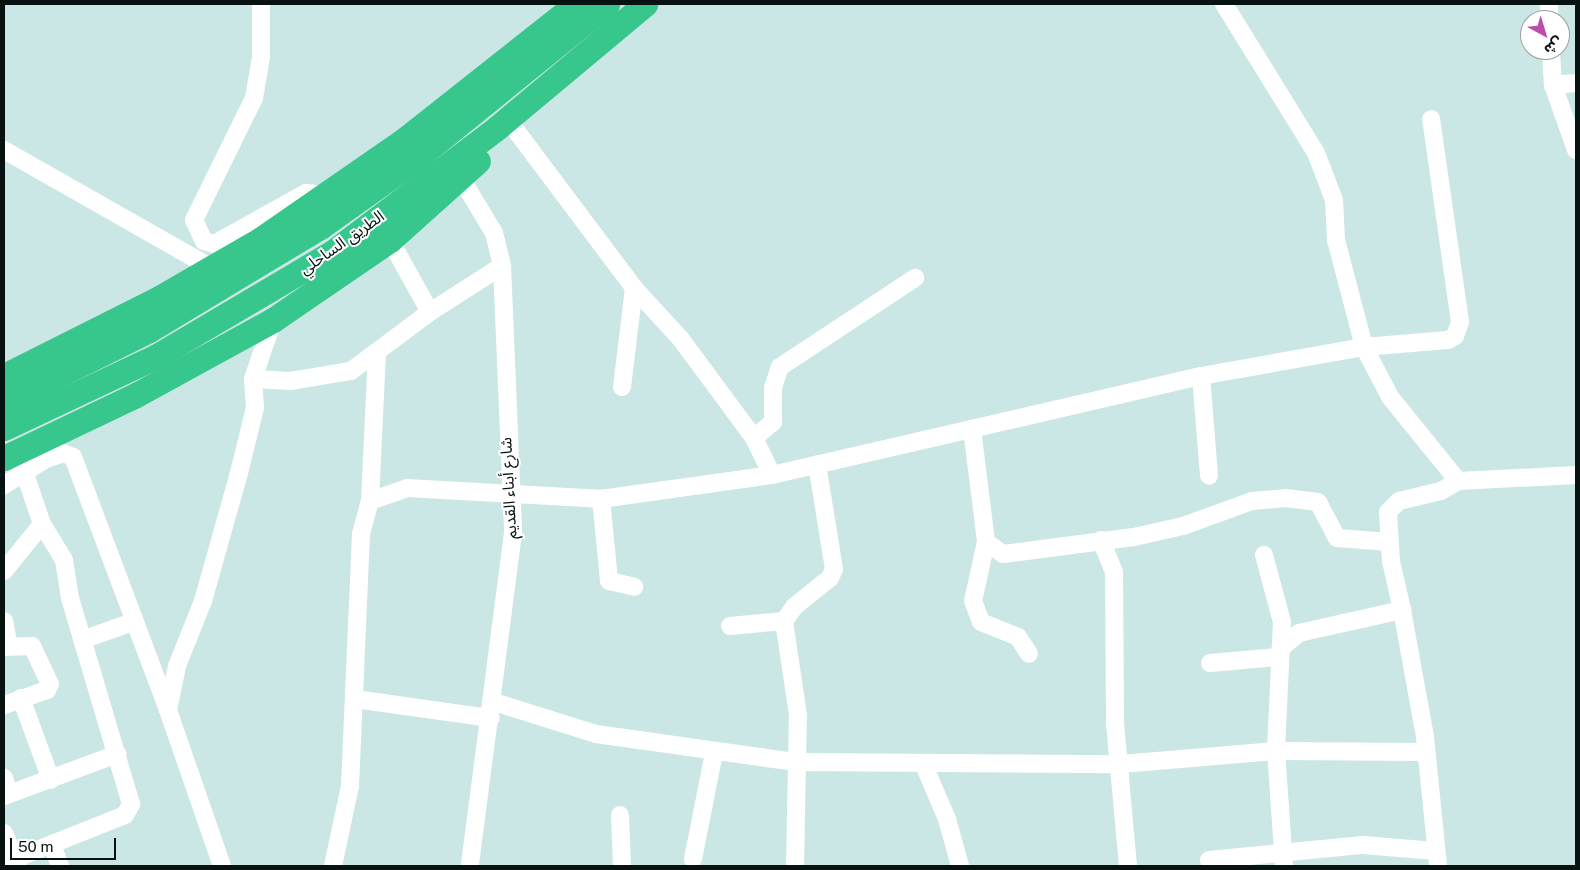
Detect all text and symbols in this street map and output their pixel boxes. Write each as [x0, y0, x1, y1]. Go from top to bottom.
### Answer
north arrow [1520, 10, 1570, 60]
text: ش [1541, 34, 1566, 58]
street label: الطريق الساحلي [296, 207, 388, 279]
street label: شارع أبناء القديم [497, 437, 521, 539]
scale bar [12, 828, 119, 860]
text: 50 m [18, 838, 53, 855]

